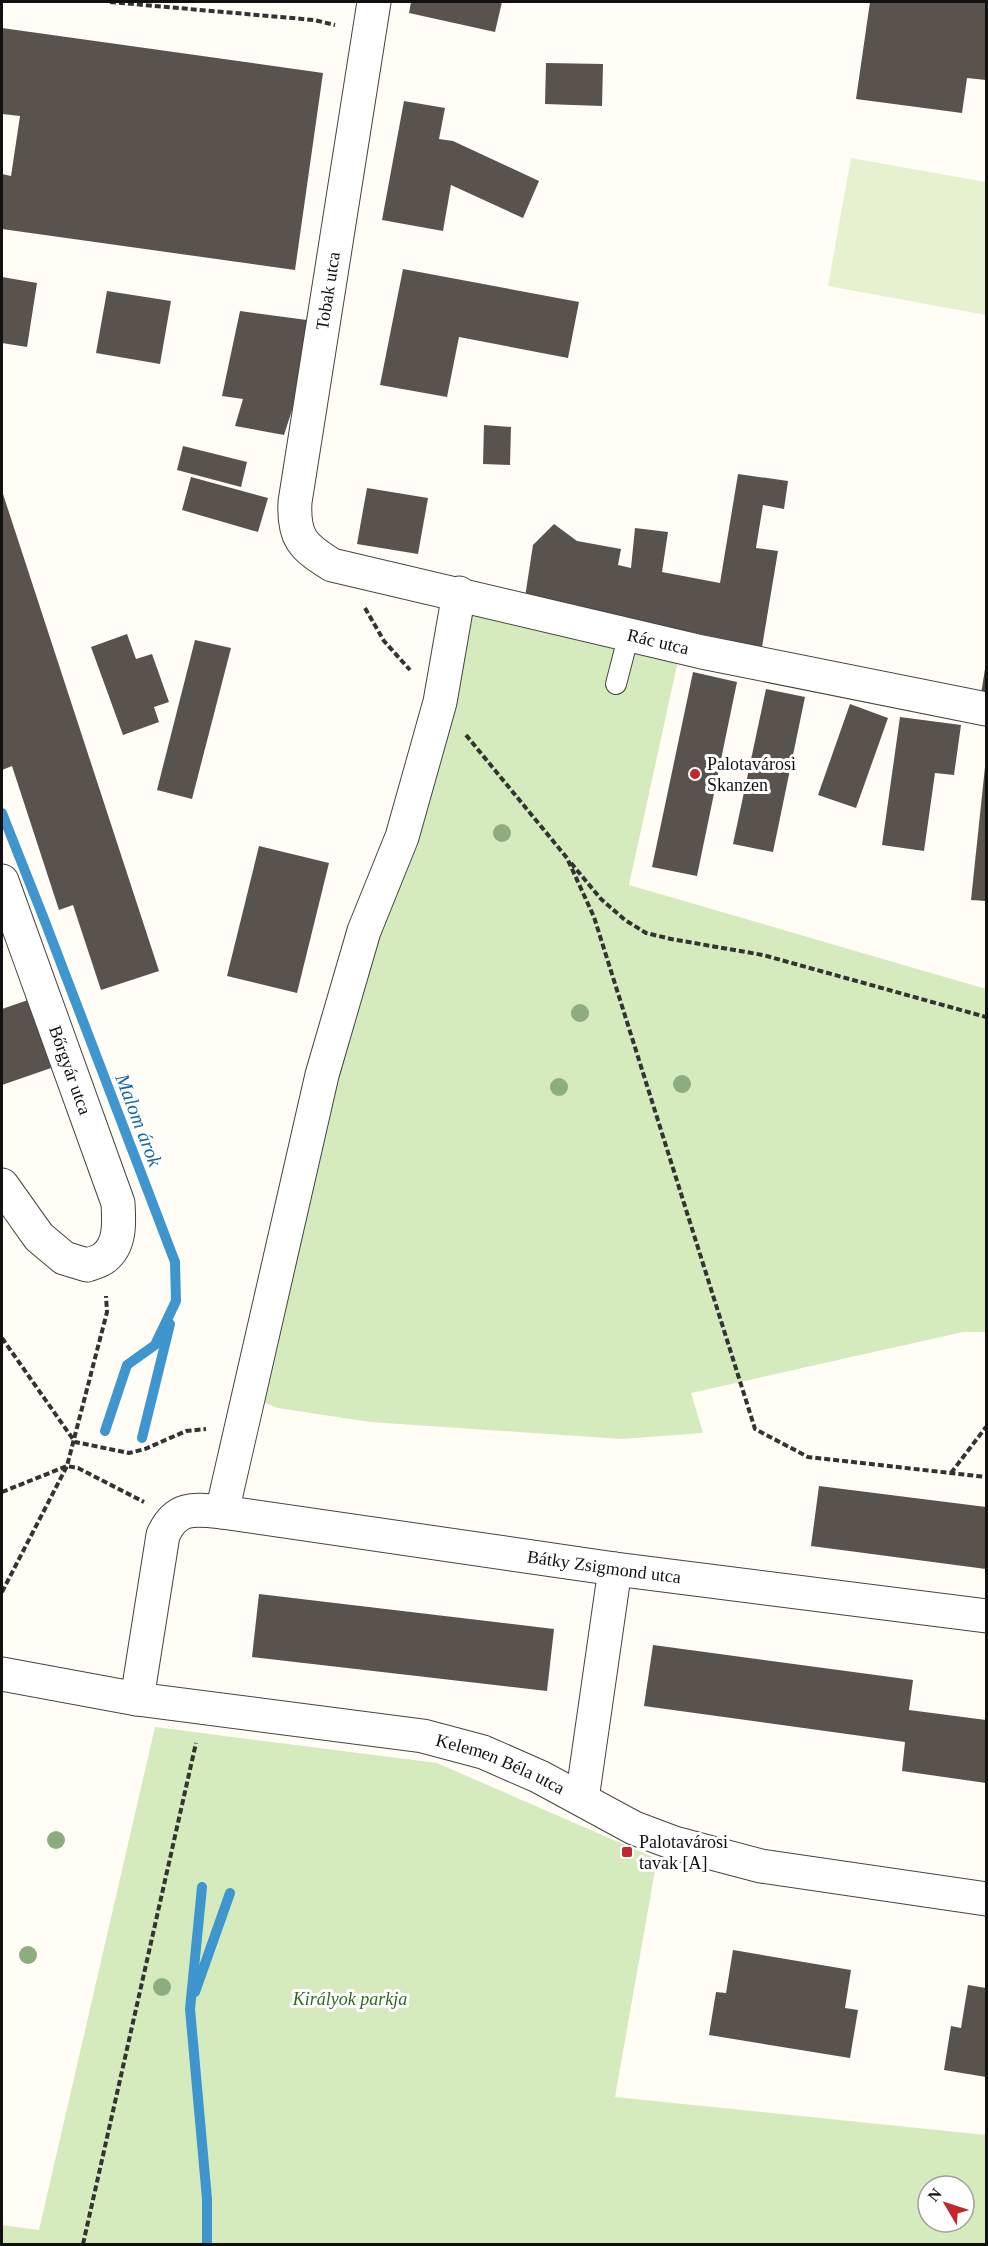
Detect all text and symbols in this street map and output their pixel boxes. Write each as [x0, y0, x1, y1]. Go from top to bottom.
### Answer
street label: Tobak utca [312, 250, 344, 332]
street label: Rác utca [625, 625, 691, 659]
place label: Palotavárosi Skanzen [707, 754, 796, 795]
marker: Palotavárosi Skanzen [688, 767, 702, 781]
street label: Bőrgyár utca [45, 1023, 95, 1117]
water label: Malom árok [111, 1070, 167, 1171]
street label: Bátky Zsigmond utca [526, 1546, 682, 1587]
street label: Kelemen Béla utca [434, 1730, 568, 1798]
place label: Palotavárosi tavak [A] [639, 1832, 728, 1873]
marker: Palotavárosi tavak [A] [620, 1845, 634, 1859]
park label: Királyok parkja [292, 1989, 407, 2009]
north arrow [916, 2174, 976, 2234]
text: N [924, 2185, 945, 2205]

